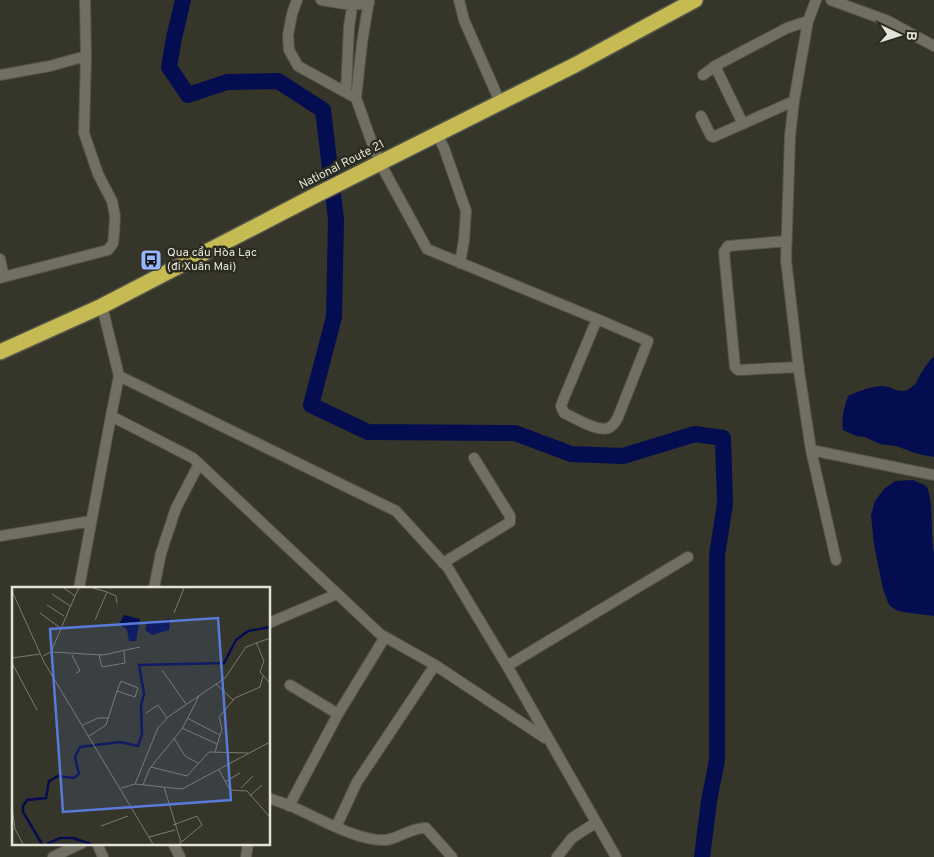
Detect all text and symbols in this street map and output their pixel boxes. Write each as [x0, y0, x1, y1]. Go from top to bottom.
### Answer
north arrow [874, 10, 924, 60]
text: B [902, 30, 919, 41]
street label: National Route 21 [296, 137, 388, 193]
place label: Qua cầu Hòa Lạc (đi Xuân Mai) [167, 245, 257, 275]
bus stop icon: Qua cầu Hòa Lạc (đi Xuân Mai) [139, 248, 163, 272]
inset map [12, 587, 270, 844]

